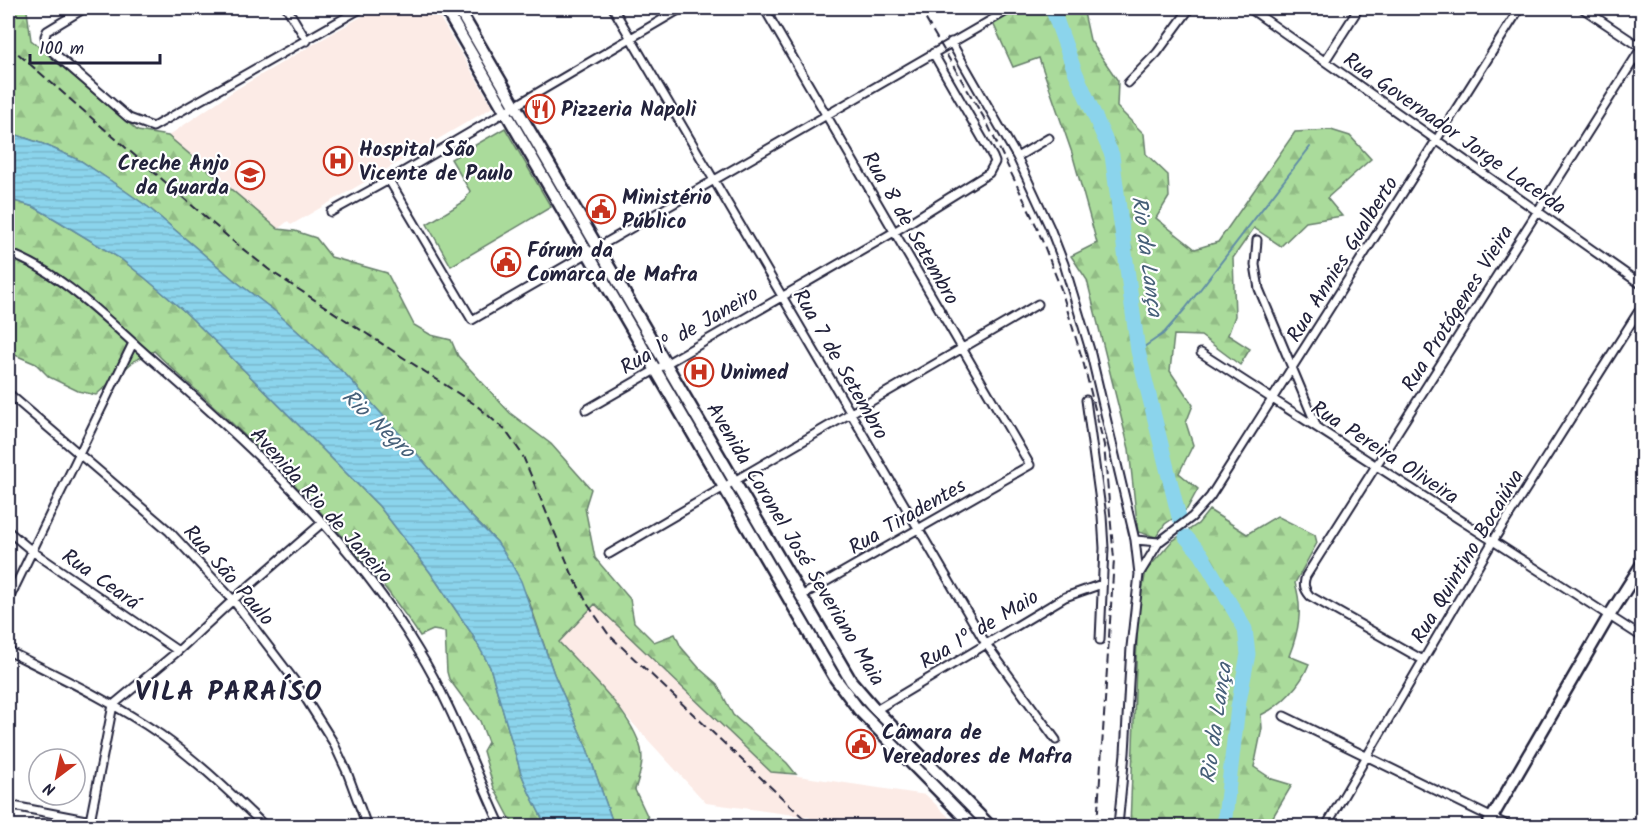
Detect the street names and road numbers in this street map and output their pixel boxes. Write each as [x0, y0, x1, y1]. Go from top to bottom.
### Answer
street label: Rua Governador Jorge Lacerda [1336, 44, 1573, 224]
street label: Rua 8 de Setembro [852, 146, 967, 312]
street label: Rua Annies Gualberto [1279, 170, 1408, 349]
street label: Rua Protógenes Vieira [1394, 219, 1523, 399]
street label: Rua 1º de Janeiro [614, 278, 765, 384]
street label: Rua 7 de Setembro [783, 283, 896, 446]
street label: Rua Pereira Oliveira [1303, 393, 1465, 514]
street label: Avenida Coronel José Severiano Maia [697, 397, 893, 693]
street label: Avenida Rio de Janeiro [241, 420, 401, 592]
street label: Rua Quintino Bocaiúva [1403, 463, 1534, 650]
street label: Rua Tiradentes [843, 470, 973, 564]
street label: Rua São Paulo [174, 518, 282, 634]
street label: Rua Ceará [54, 541, 148, 621]
street label: Rua 1º de Maio [914, 582, 1046, 679]

